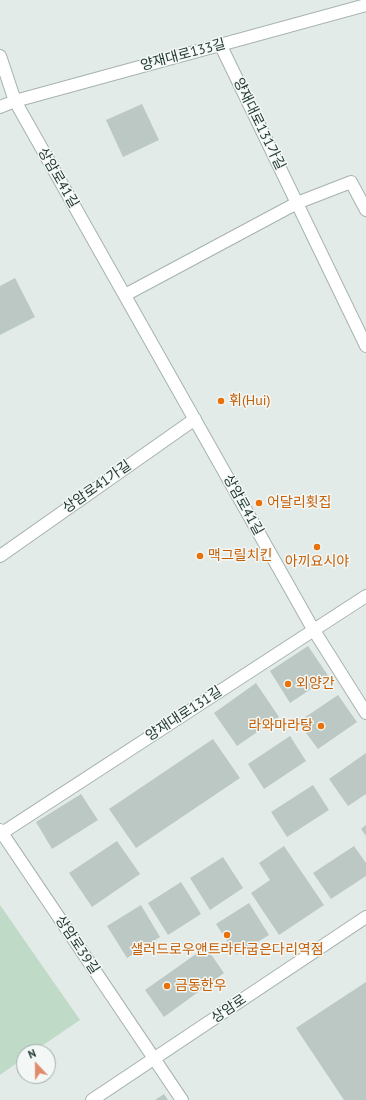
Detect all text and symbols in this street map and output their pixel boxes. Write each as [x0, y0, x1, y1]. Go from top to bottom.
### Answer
street label: 양재대로133길 [139, 36, 227, 74]
street label: 양재대로131가길 [229, 75, 289, 173]
street label: 상암로41길 [34, 145, 82, 211]
place label: 휘(Hui) [229, 393, 270, 409]
marker: 휘(Hui) [216, 396, 226, 406]
street label: 상암로41가길 [60, 457, 134, 517]
street label: 상암로41길 [219, 472, 267, 538]
place label: 어달리횟집 [267, 495, 331, 511]
marker: 어달리횟집 [254, 498, 264, 508]
marker: 아끼요시야 [312, 542, 322, 552]
place label: 맥그릴치킨 [208, 548, 272, 564]
marker: 맥그릴치킨 [195, 551, 205, 561]
place label: 아끼요시야 [285, 554, 349, 570]
place label: 외양간 [296, 676, 335, 692]
marker: 외양간 [283, 679, 293, 689]
street label: 양재대로131길 [143, 683, 225, 745]
place label: 라와마라탕 [249, 718, 313, 734]
marker: 라와마라탕 [316, 721, 326, 731]
street label: 상암로39길 [51, 913, 103, 977]
marker: 샐러드로우앤트라타굽은다리역점 [222, 930, 232, 940]
place label: 샐러드로우앤트라타굽은다리역점 [130, 942, 324, 958]
place label: 금동한우 [175, 978, 227, 994]
marker: 금동한우 [162, 981, 172, 991]
street label: 상암로 [208, 991, 250, 1027]
north arrow [16, 1044, 56, 1084]
text: N [26, 1046, 38, 1062]

